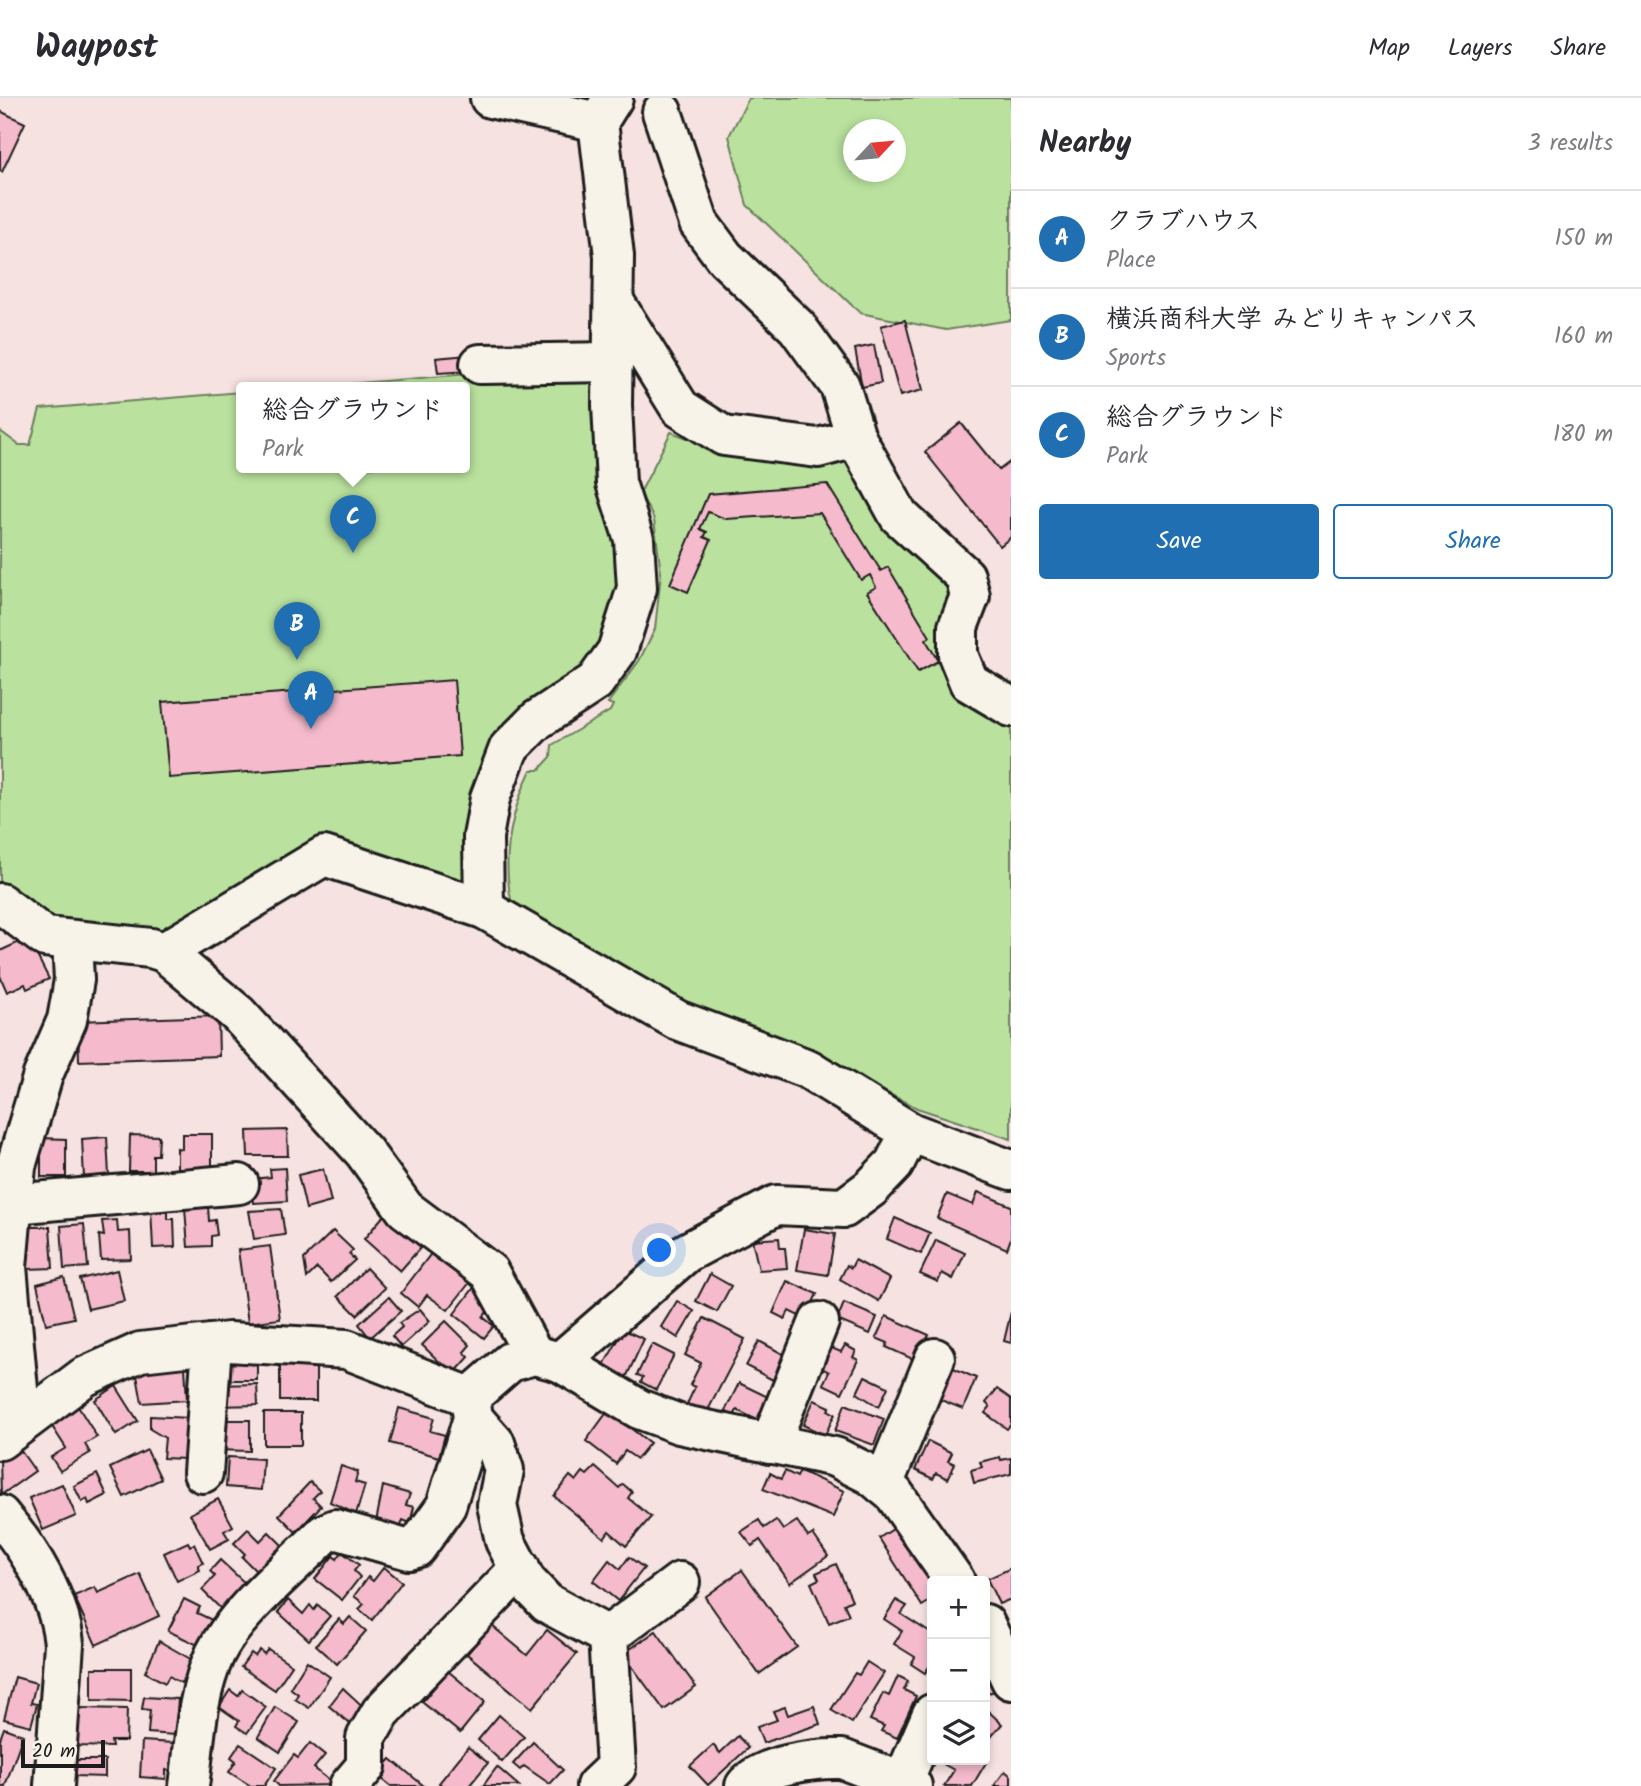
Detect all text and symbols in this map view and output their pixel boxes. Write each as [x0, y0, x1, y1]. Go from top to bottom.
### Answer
text: Waypost [35, 22, 158, 75]
text: Map [1368, 29, 1410, 68]
text: Layers [1448, 29, 1512, 68]
text: Share [1550, 29, 1606, 68]
north arrow [843, 119, 906, 182]
text: Nearby [1039, 120, 1131, 168]
text: 3 results [1527, 126, 1613, 162]
text: クラブハウス [1106, 201, 1260, 243]
text: A [1055, 221, 1069, 257]
text: 150 m [1554, 221, 1613, 257]
text: Place [1106, 243, 1156, 279]
text: 横浜商科大学 みどりキャンパス [1106, 299, 1479, 341]
text: B [1055, 319, 1069, 355]
text: 160 m [1554, 319, 1613, 355]
text: Sports [1106, 341, 1166, 377]
popup [236, 382, 470, 473]
text: 総合グラウンド [262, 390, 444, 432]
text: 総合グラウンド [1106, 397, 1288, 439]
text: C [1055, 417, 1069, 453]
text: 180 m [1553, 417, 1613, 453]
text: Park [262, 432, 304, 468]
text: Park [1106, 439, 1148, 475]
pin: C [330, 495, 376, 553]
button: Save [1039, 504, 1319, 579]
button: Share [1333, 504, 1613, 579]
pin: B [274, 602, 320, 660]
pin: A [288, 671, 334, 729]
your location [642, 1233, 676, 1267]
map controls [927, 1576, 990, 1765]
button: + [927, 1576, 990, 1639]
button: − [927, 1639, 990, 1702]
button: layers [927, 1702, 990, 1765]
scale bar [21, 1737, 105, 1769]
text: 20 m [32, 1737, 75, 1767]

